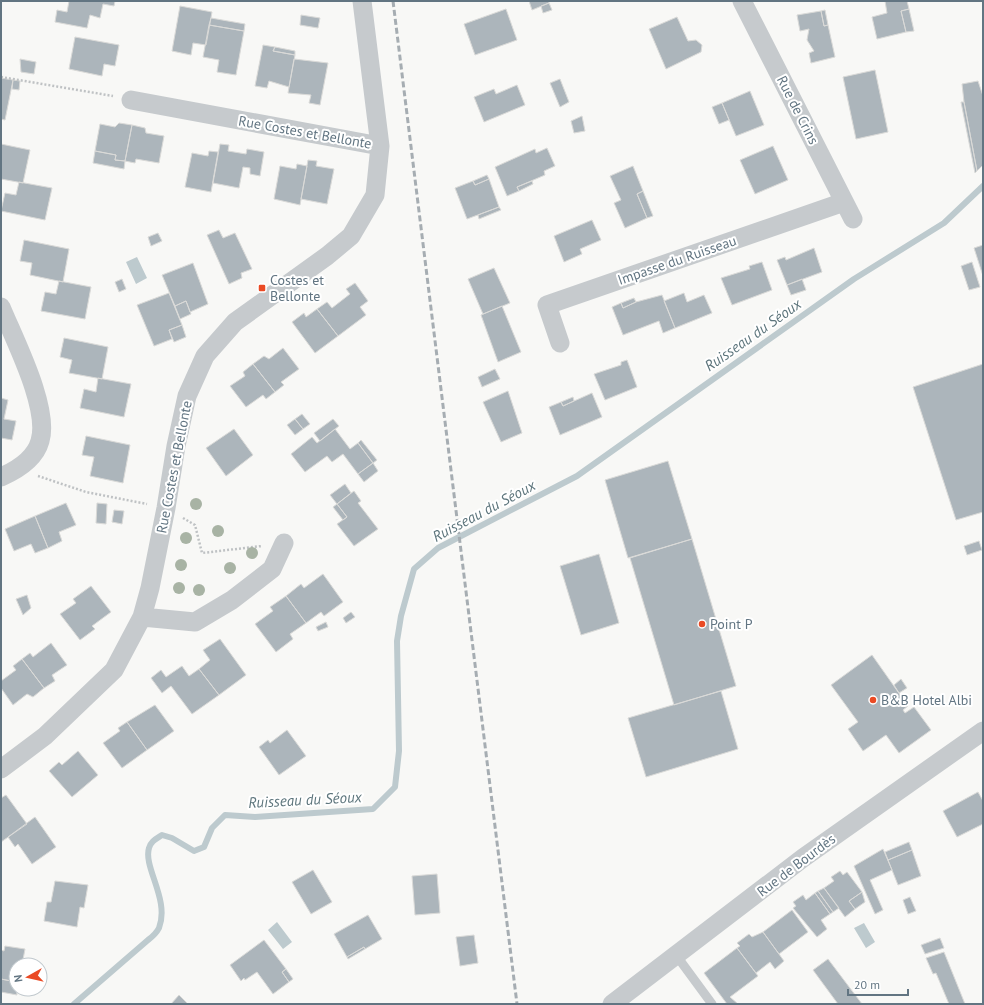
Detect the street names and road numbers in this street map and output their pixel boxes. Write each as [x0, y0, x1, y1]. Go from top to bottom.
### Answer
street label: Rue de Crins [773, 73, 823, 147]
street label: Rue Costes et Bellonte [237, 111, 373, 153]
street label: Impasse du Ruisseau [615, 231, 739, 289]
street label: Rue Costes et Bellonte [152, 399, 196, 535]
street label: Rue de Bourdès [753, 830, 839, 900]

